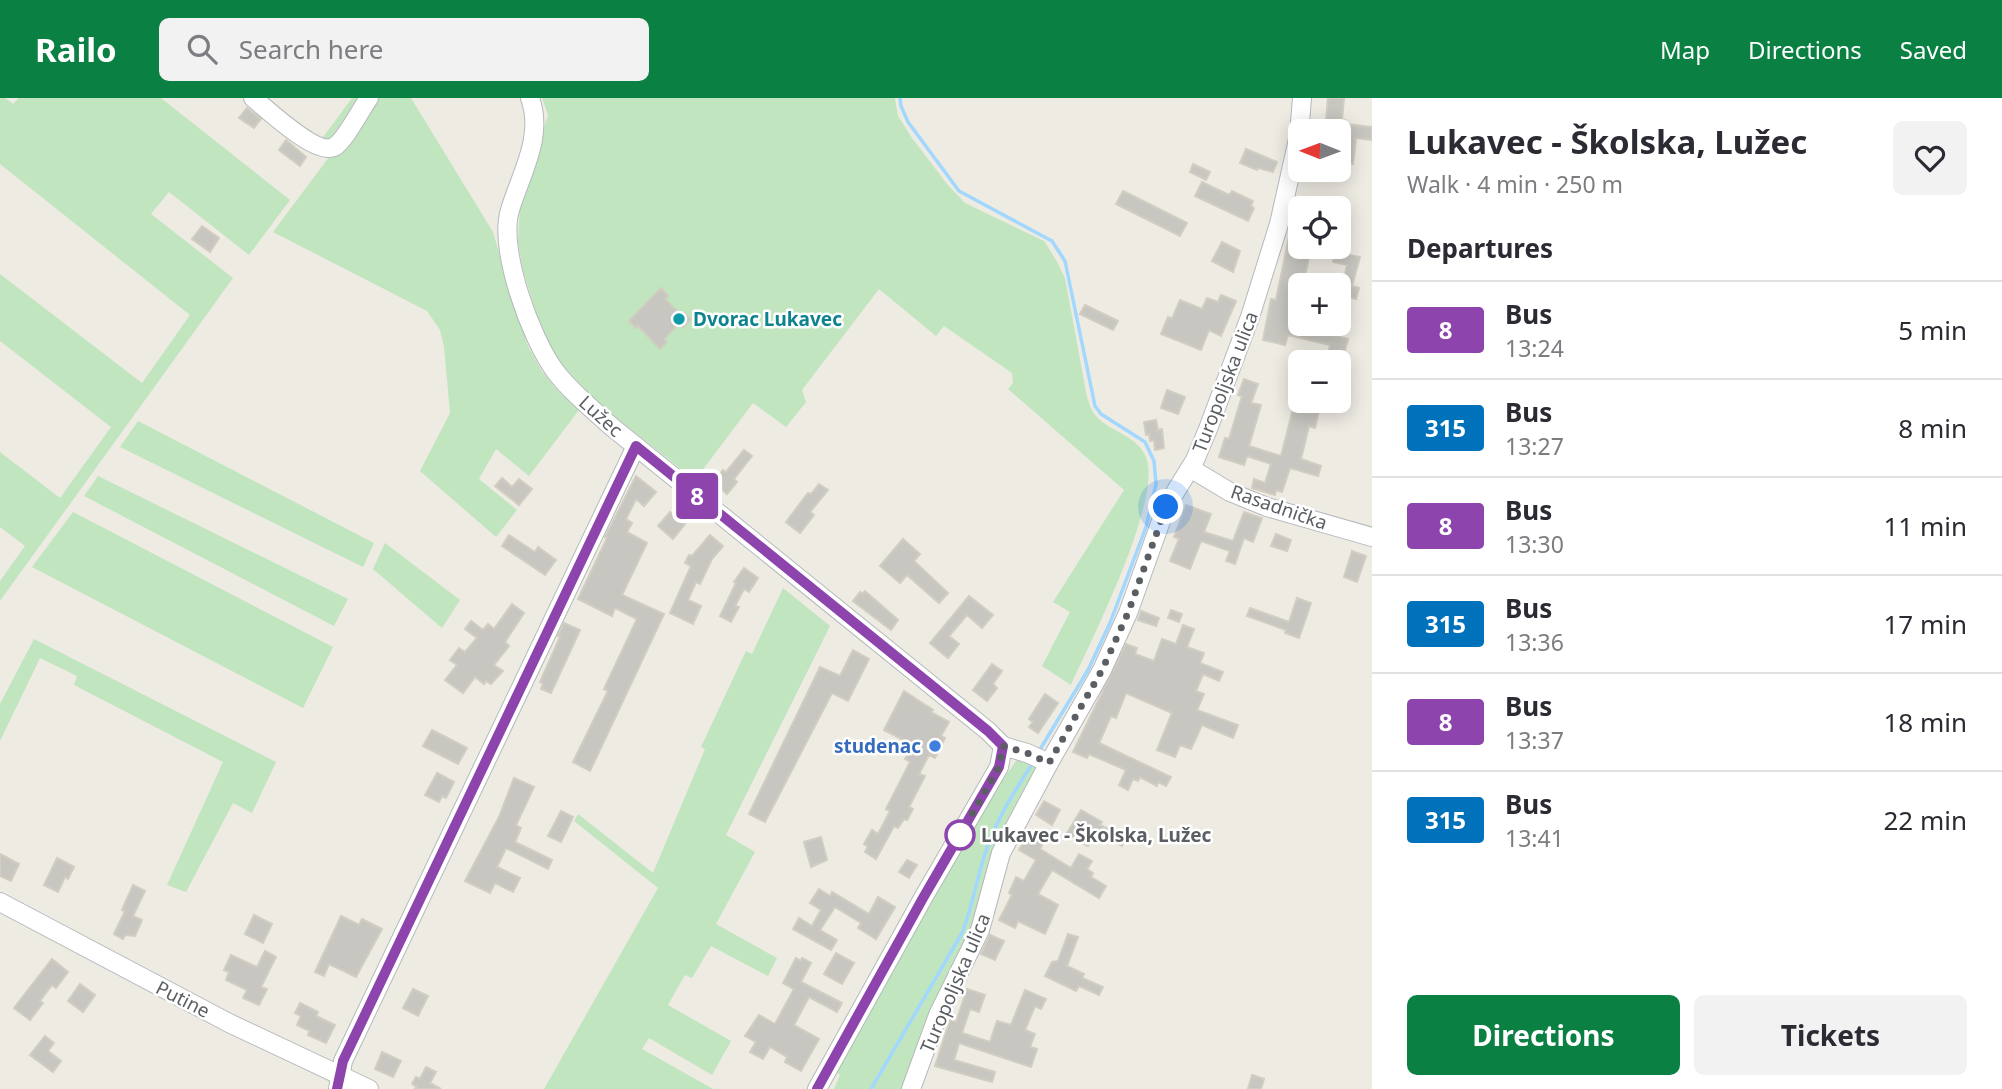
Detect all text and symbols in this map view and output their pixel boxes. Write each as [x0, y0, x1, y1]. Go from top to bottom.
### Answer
search box [159, 18, 649, 81]
text: Railo [35, 27, 117, 72]
icon: search [183, 30, 221, 68]
text: Search here [239, 31, 383, 67]
text: Map [1660, 33, 1710, 66]
text: Directions [1748, 33, 1862, 66]
text: Saved [1900, 33, 1967, 66]
north arrow [1288, 119, 1351, 182]
map controls [1288, 119, 1351, 413]
text: Lukavec - Školska, Lužec [1407, 119, 1807, 164]
button: heart [1893, 121, 1967, 195]
text: Walk · 4 min · 250 m [1407, 168, 1623, 200]
button: locate [1288, 196, 1351, 259]
text: Departures [1407, 230, 1553, 266]
button: + [1288, 273, 1351, 336]
text: Bus [1505, 296, 1552, 332]
place label: Dvorac Lukavec [693, 306, 842, 332]
street label: Turopoljska ulica [1186, 308, 1264, 456]
marker: Dvorac Lukavec [671, 311, 687, 327]
text: 5 min [1898, 312, 1967, 348]
text: 8 [1439, 313, 1452, 346]
text: 13:24 [1505, 332, 1564, 364]
button: − [1288, 350, 1351, 413]
street label: Lužec [574, 389, 628, 443]
text: Bus [1505, 394, 1552, 430]
text: 8 min [1898, 410, 1967, 446]
text: 315 [1425, 411, 1466, 444]
text: 13:27 [1505, 430, 1564, 462]
line badge: 8 [674, 473, 720, 519]
street label: Rasadnička [1227, 478, 1331, 536]
text: 8 [690, 479, 704, 512]
your location [1148, 489, 1183, 524]
text: Bus [1505, 492, 1552, 528]
text: 11 min [1883, 508, 1967, 544]
text: 8 [1439, 509, 1452, 542]
text: 13:30 [1505, 528, 1564, 560]
text: Bus [1505, 590, 1552, 626]
text: 17 min [1883, 606, 1967, 642]
text: 315 [1425, 607, 1466, 640]
text: 13:36 [1505, 626, 1564, 658]
text: Bus [1505, 688, 1552, 724]
text: 18 min [1883, 704, 1967, 740]
text: 8 [1439, 705, 1452, 738]
text: 13:37 [1505, 724, 1564, 756]
place label: studenac [834, 733, 921, 759]
marker: studenac [927, 738, 943, 754]
text: Bus [1505, 786, 1552, 822]
text: 22 min [1883, 802, 1967, 838]
text: 315 [1425, 803, 1466, 836]
marker: Lukavec - Školska, Lužec [945, 820, 975, 850]
place label: Lukavec - Školska, Lužec [981, 822, 1212, 848]
text: 13:41 [1505, 822, 1564, 854]
street label: Turopoljska ulica [914, 909, 996, 1057]
street label: Putine [151, 974, 215, 1024]
button: Directions [1407, 995, 1680, 1075]
button: Tickets [1694, 995, 1967, 1075]

